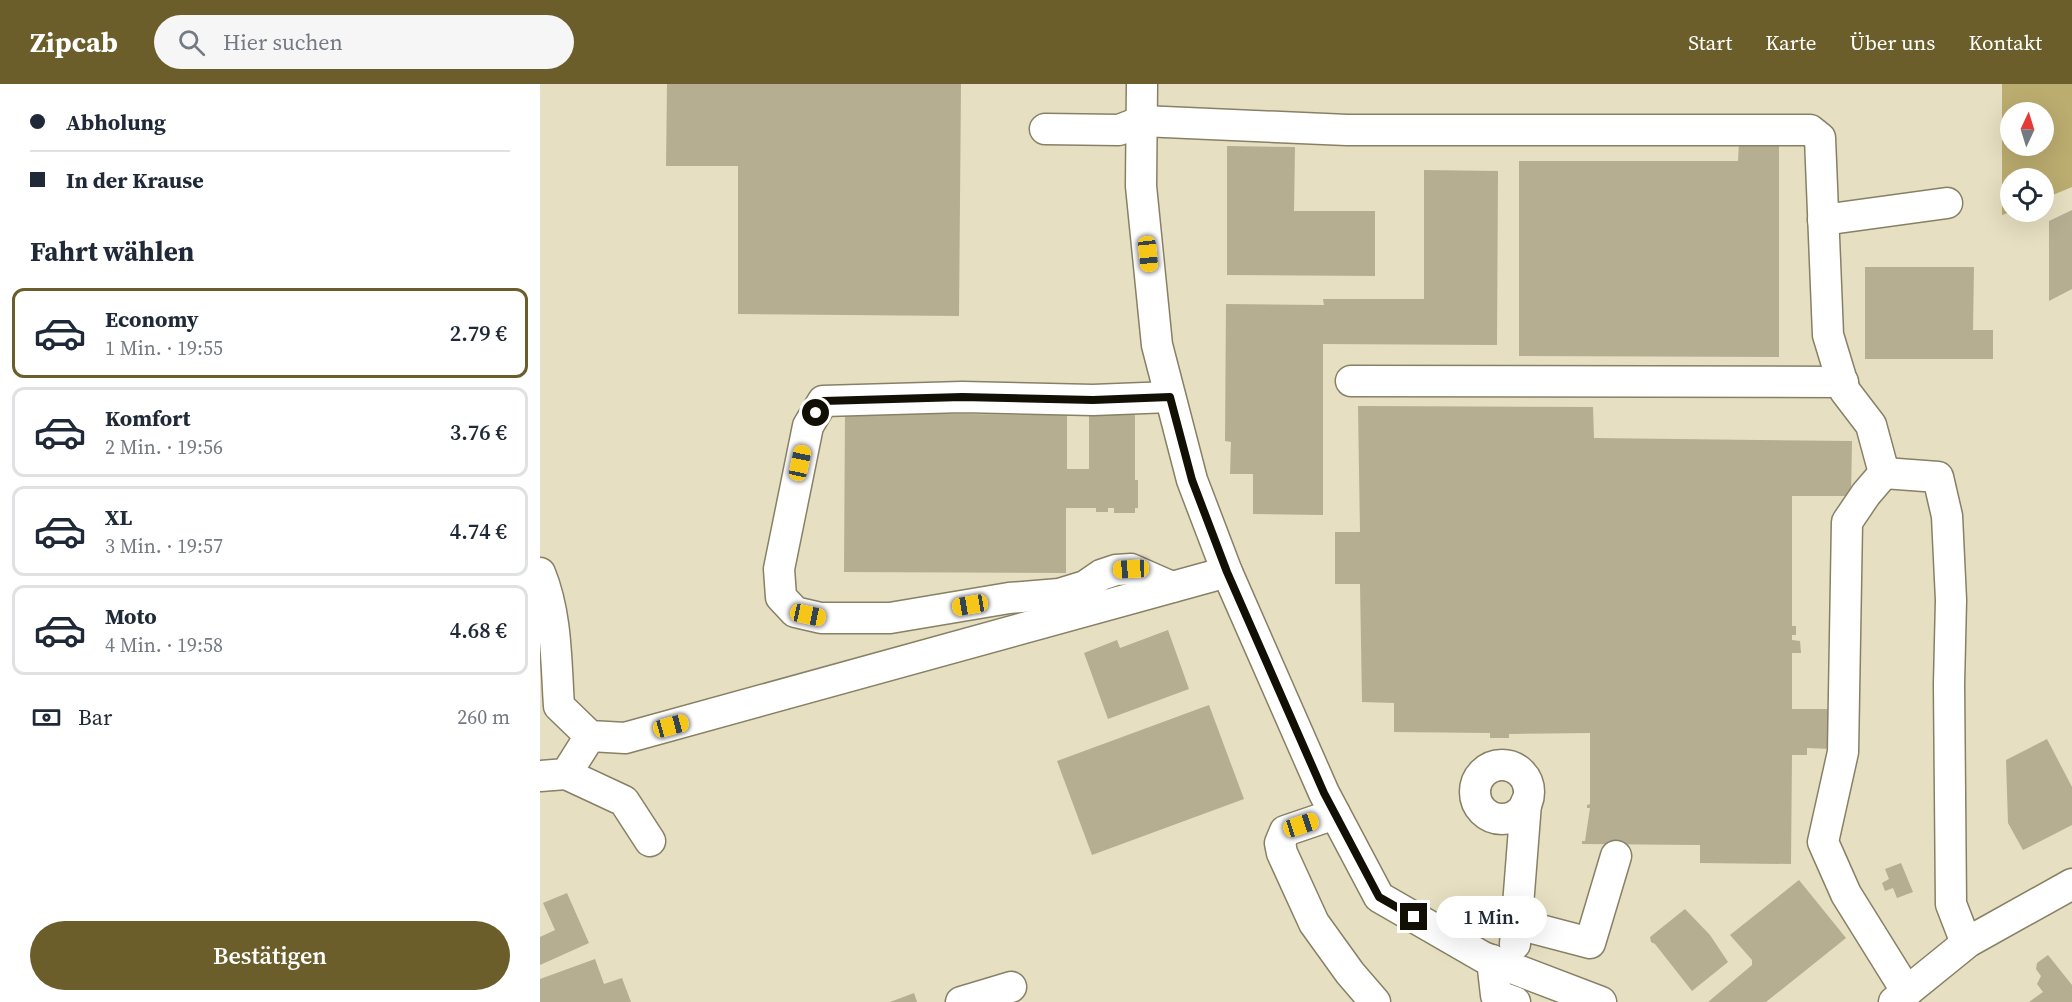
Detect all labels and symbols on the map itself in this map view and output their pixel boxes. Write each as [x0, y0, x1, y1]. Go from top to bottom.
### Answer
north arrow [2000, 102, 2054, 156]
car [1137, 235, 1159, 273]
route start [802, 399, 829, 426]
car [787, 444, 813, 482]
car [1113, 559, 1149, 579]
car [951, 593, 989, 617]
car [789, 602, 827, 628]
car [651, 713, 691, 739]
car [1281, 811, 1321, 839]
callout: 1 Min. [1435, 896, 1546, 938]
route end [1400, 903, 1427, 930]

